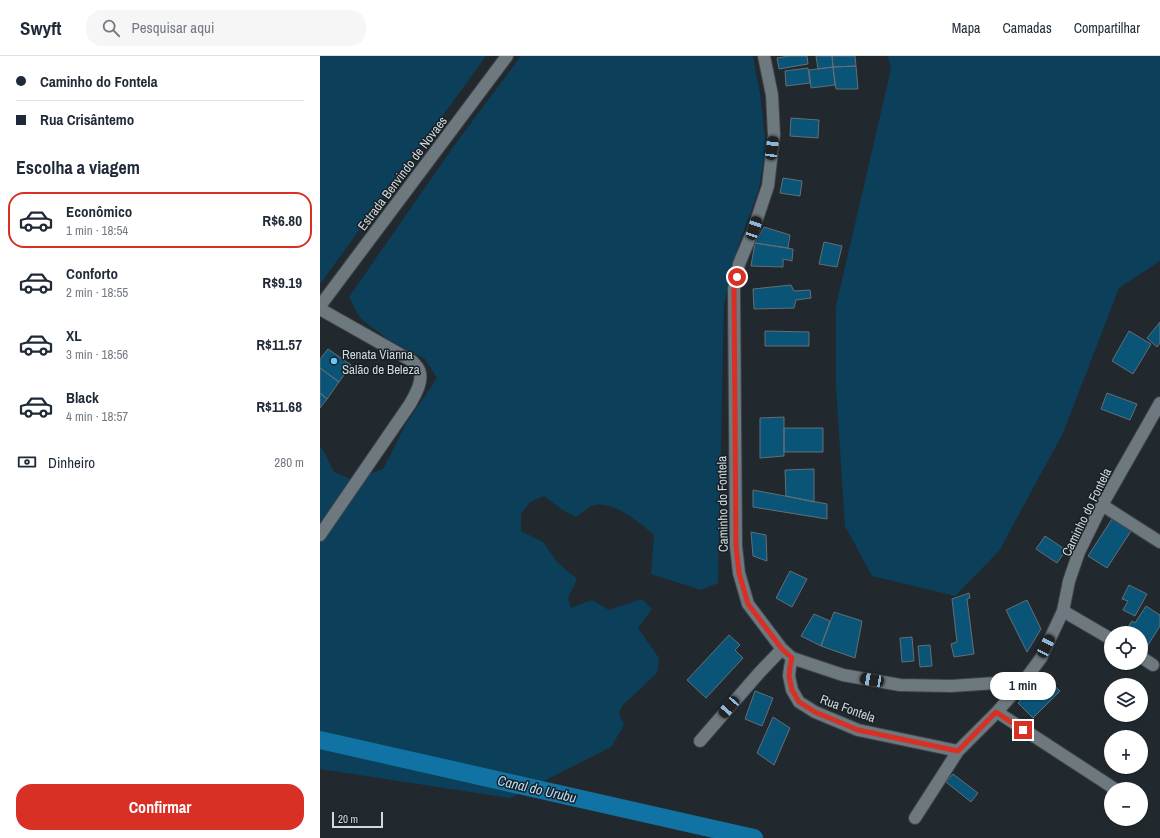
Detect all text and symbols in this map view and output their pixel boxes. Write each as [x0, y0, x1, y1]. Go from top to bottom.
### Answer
search box [86, 10, 366, 46]
text: Swyft [20, 15, 62, 41]
icon: search [100, 17, 122, 39]
text: Pesquisar aqui [132, 17, 214, 38]
text: Mapa [952, 19, 981, 37]
text: Camadas [1003, 19, 1052, 37]
text: Compartilhar [1074, 19, 1140, 37]
text: Caminho do Fontela [40, 71, 158, 92]
text: Rua Crisântemo [40, 109, 134, 130]
street label: Estrada Benvindo de Novaes [354, 113, 451, 234]
car [765, 135, 779, 161]
text: Escolha a viagem [16, 155, 140, 180]
text: Econômico [66, 201, 132, 222]
icon: car [18, 202, 54, 238]
text: R$6.80 [262, 210, 302, 231]
car [745, 215, 763, 241]
text: 1 min · 18:54 [66, 222, 128, 239]
text: Conforto [66, 263, 118, 284]
icon: car [18, 264, 54, 300]
route start [728, 268, 746, 286]
text: R$9.19 [262, 272, 302, 293]
text: 2 min · 18:55 [66, 284, 128, 301]
text: XL [66, 325, 82, 346]
icon: car [18, 326, 54, 362]
text: R$11.57 [256, 334, 302, 355]
text: 3 min · 18:56 [66, 346, 128, 363]
place label: Renata Vianna Salão de Beleza [342, 346, 420, 378]
marker: Renata Vianna Salão de Beleza [329, 356, 339, 366]
text: Black [66, 387, 99, 408]
icon: car [18, 388, 54, 424]
text: R$11.68 [256, 396, 302, 417]
text: 4 min · 18:57 [66, 408, 128, 425]
icon: cash [16, 451, 38, 473]
text: Dinheiro [48, 452, 95, 473]
text: 280 m [274, 454, 304, 471]
street label: Caminho do Fontela [713, 456, 732, 552]
street label: Caminho do Fontela [1058, 465, 1115, 559]
map controls [1104, 626, 1148, 826]
button: locate [1104, 626, 1148, 670]
car [1035, 633, 1057, 659]
car [859, 672, 885, 688]
callout: 1 min [990, 672, 1056, 700]
text: 1 min [1009, 677, 1037, 694]
button: layers [1104, 678, 1148, 722]
street label: Rua Fontela [818, 691, 878, 726]
car [717, 694, 741, 720]
route end [1014, 721, 1032, 739]
button: + [1104, 730, 1148, 774]
water label: Canal do Urubu [496, 771, 579, 807]
button: − [1104, 782, 1148, 826]
button: Confirmar [16, 784, 304, 830]
scale bar [332, 810, 383, 829]
text: 20 m [338, 812, 358, 826]

